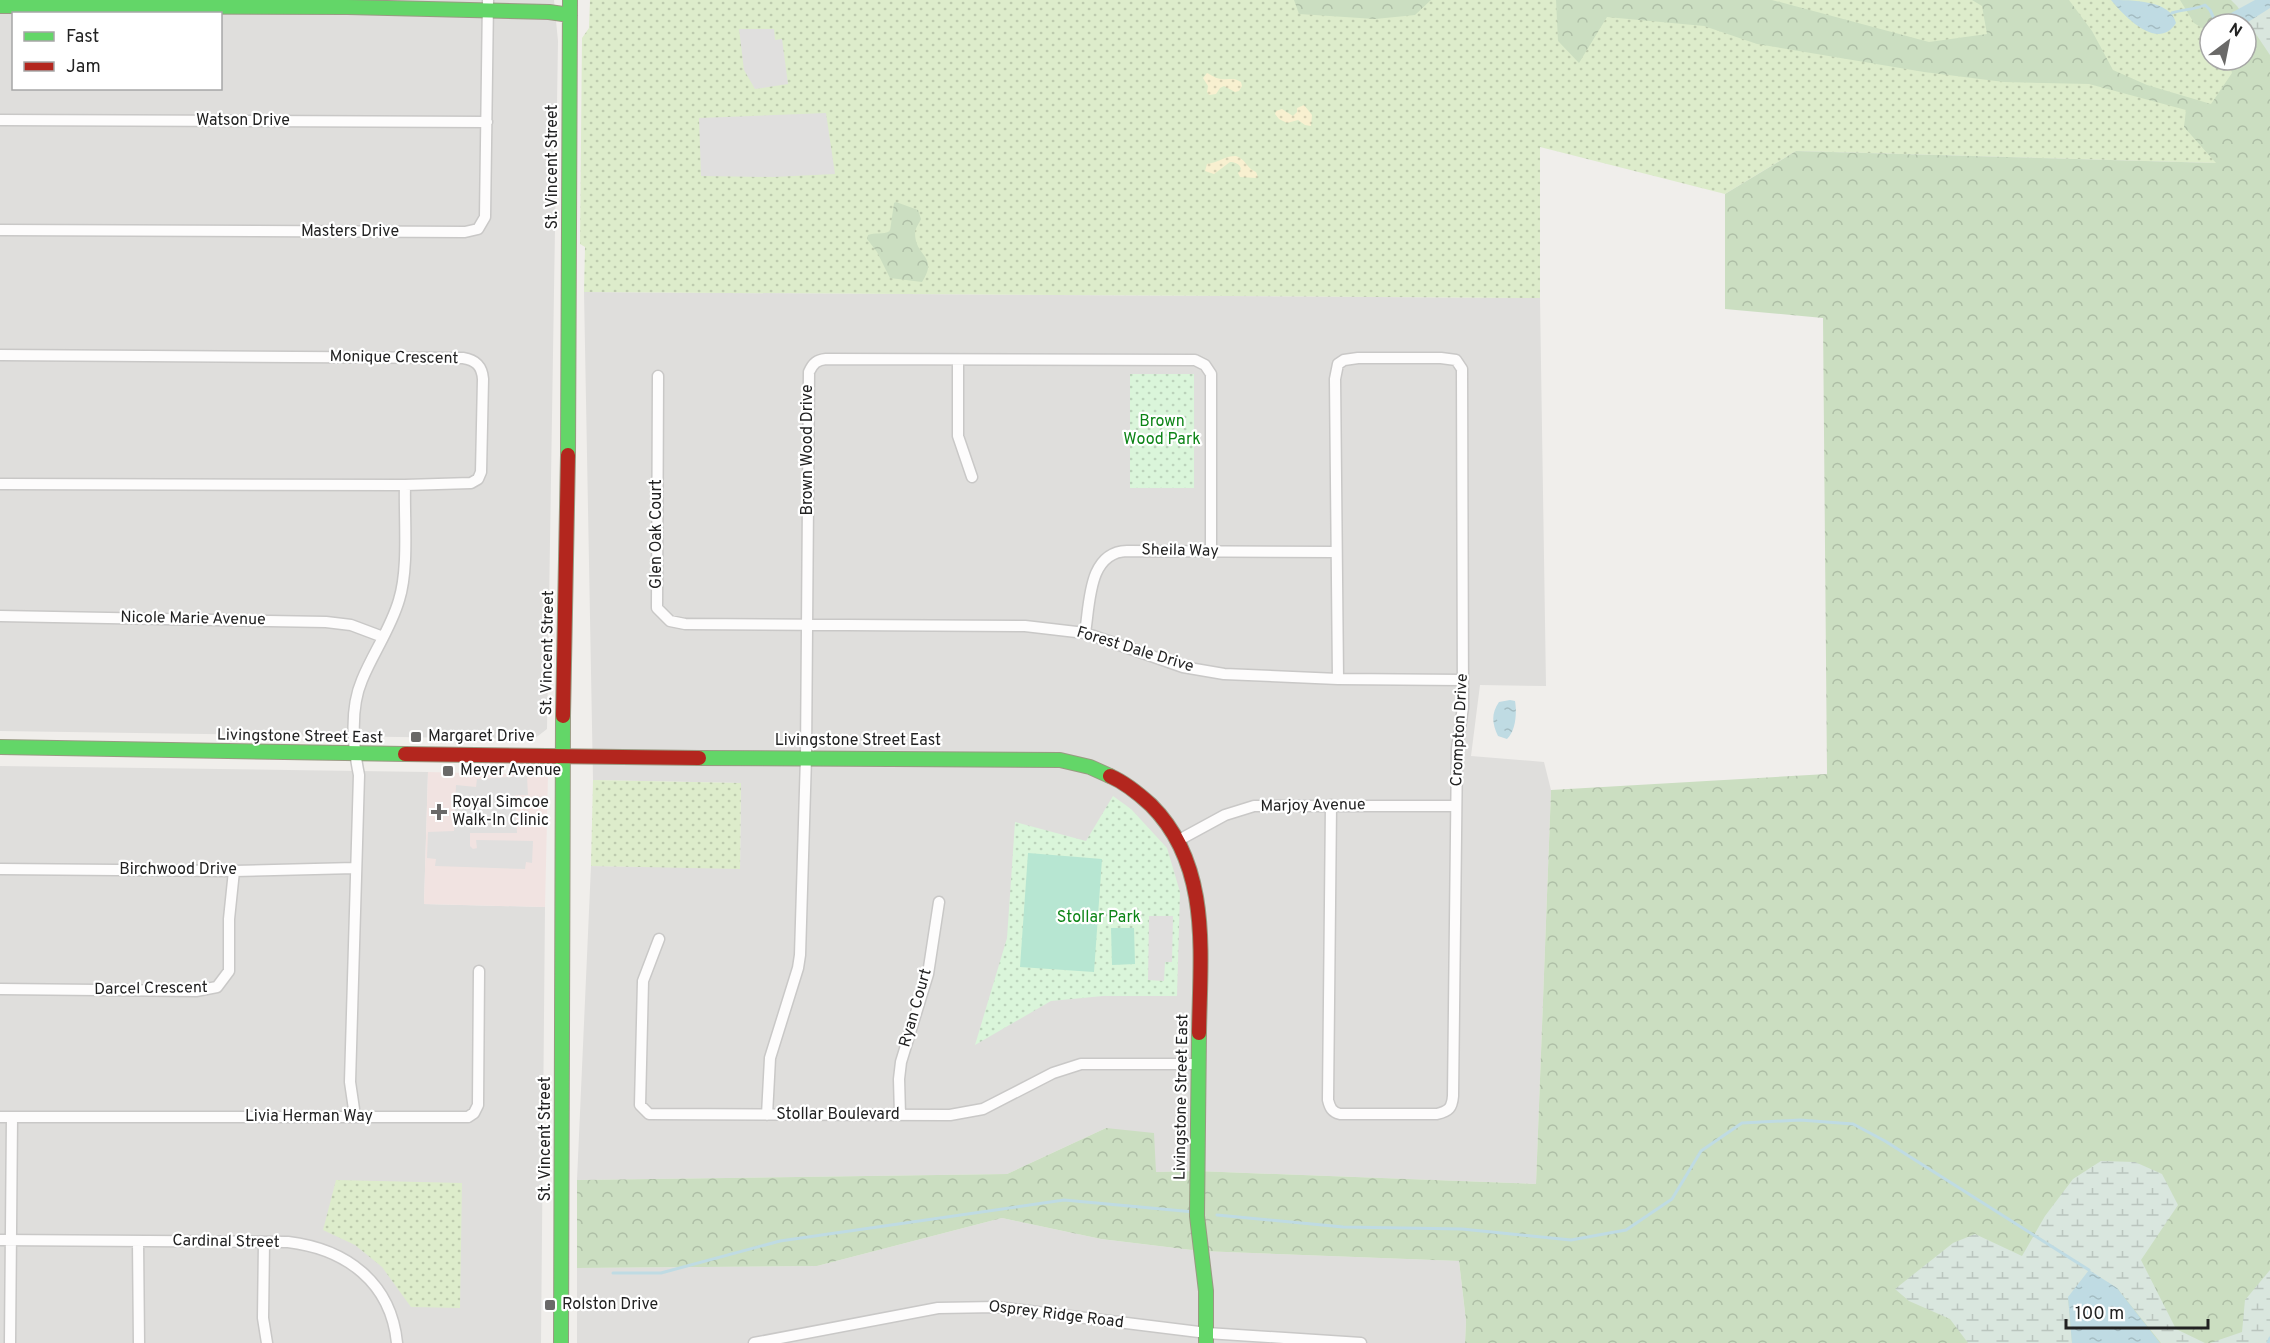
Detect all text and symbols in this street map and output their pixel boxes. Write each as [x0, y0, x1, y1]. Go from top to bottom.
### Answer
legend [12, 12, 222, 90]
north arrow [2198, 12, 2258, 72]
text: N [2225, 19, 2245, 43]
text: Fast [66, 26, 99, 49]
text: Jam [66, 56, 101, 79]
street label: St. Vincent Street [543, 104, 563, 230]
street label: Watson Drive [196, 111, 290, 131]
street label: Masters Drive [301, 222, 399, 242]
street label: Monique Crescent [329, 347, 459, 369]
street label: Brown Wood Drive [798, 384, 818, 516]
park label: Brown Wood Park [1123, 412, 1201, 450]
street label: Glen Oak Court [647, 479, 667, 589]
street label: Sheila Way [1141, 540, 1219, 562]
street label: St. Vincent Street [537, 590, 559, 716]
street label: Nicole Marie Avenue [120, 608, 266, 630]
street label: Forest Dale Drive [1074, 623, 1196, 677]
street label: Crompton Drive [1447, 673, 1473, 787]
street label: Livingstone Street East [217, 726, 383, 748]
place label: Margaret Drive [428, 727, 535, 747]
marker: Margaret Drive [409, 730, 423, 744]
street label: Livingstone Street East [775, 731, 941, 751]
place label: Meyer Avenue [460, 761, 561, 781]
marker: Meyer Avenue [441, 764, 455, 778]
place label: Royal Simcoe Walk-In Clinic [452, 793, 549, 831]
street label: Marjoy Avenue [1260, 795, 1366, 817]
marker: Royal Simcoe Walk-In Clinic [430, 803, 448, 821]
street label: Birchwood Drive [119, 860, 237, 880]
park label: Stollar Park [1057, 908, 1141, 928]
street label: Ryan Court [895, 966, 937, 1050]
street label: Darcel Crescent [94, 978, 208, 1000]
street label: Livingstone Street East [1171, 1014, 1193, 1180]
street label: St. Vincent Street [536, 1076, 556, 1202]
street label: Stollar Boulevard [776, 1105, 900, 1125]
street label: Livia Herman Way [245, 1107, 373, 1127]
street label: Cardinal Street [172, 1231, 280, 1253]
scale bar [2066, 1292, 2208, 1330]
place label: Rolston Drive [562, 1295, 658, 1315]
street label: Osprey Ridge Road [987, 1297, 1125, 1333]
marker: Rolston Drive [543, 1298, 557, 1312]
text: 100 m [2075, 1303, 2124, 1326]

